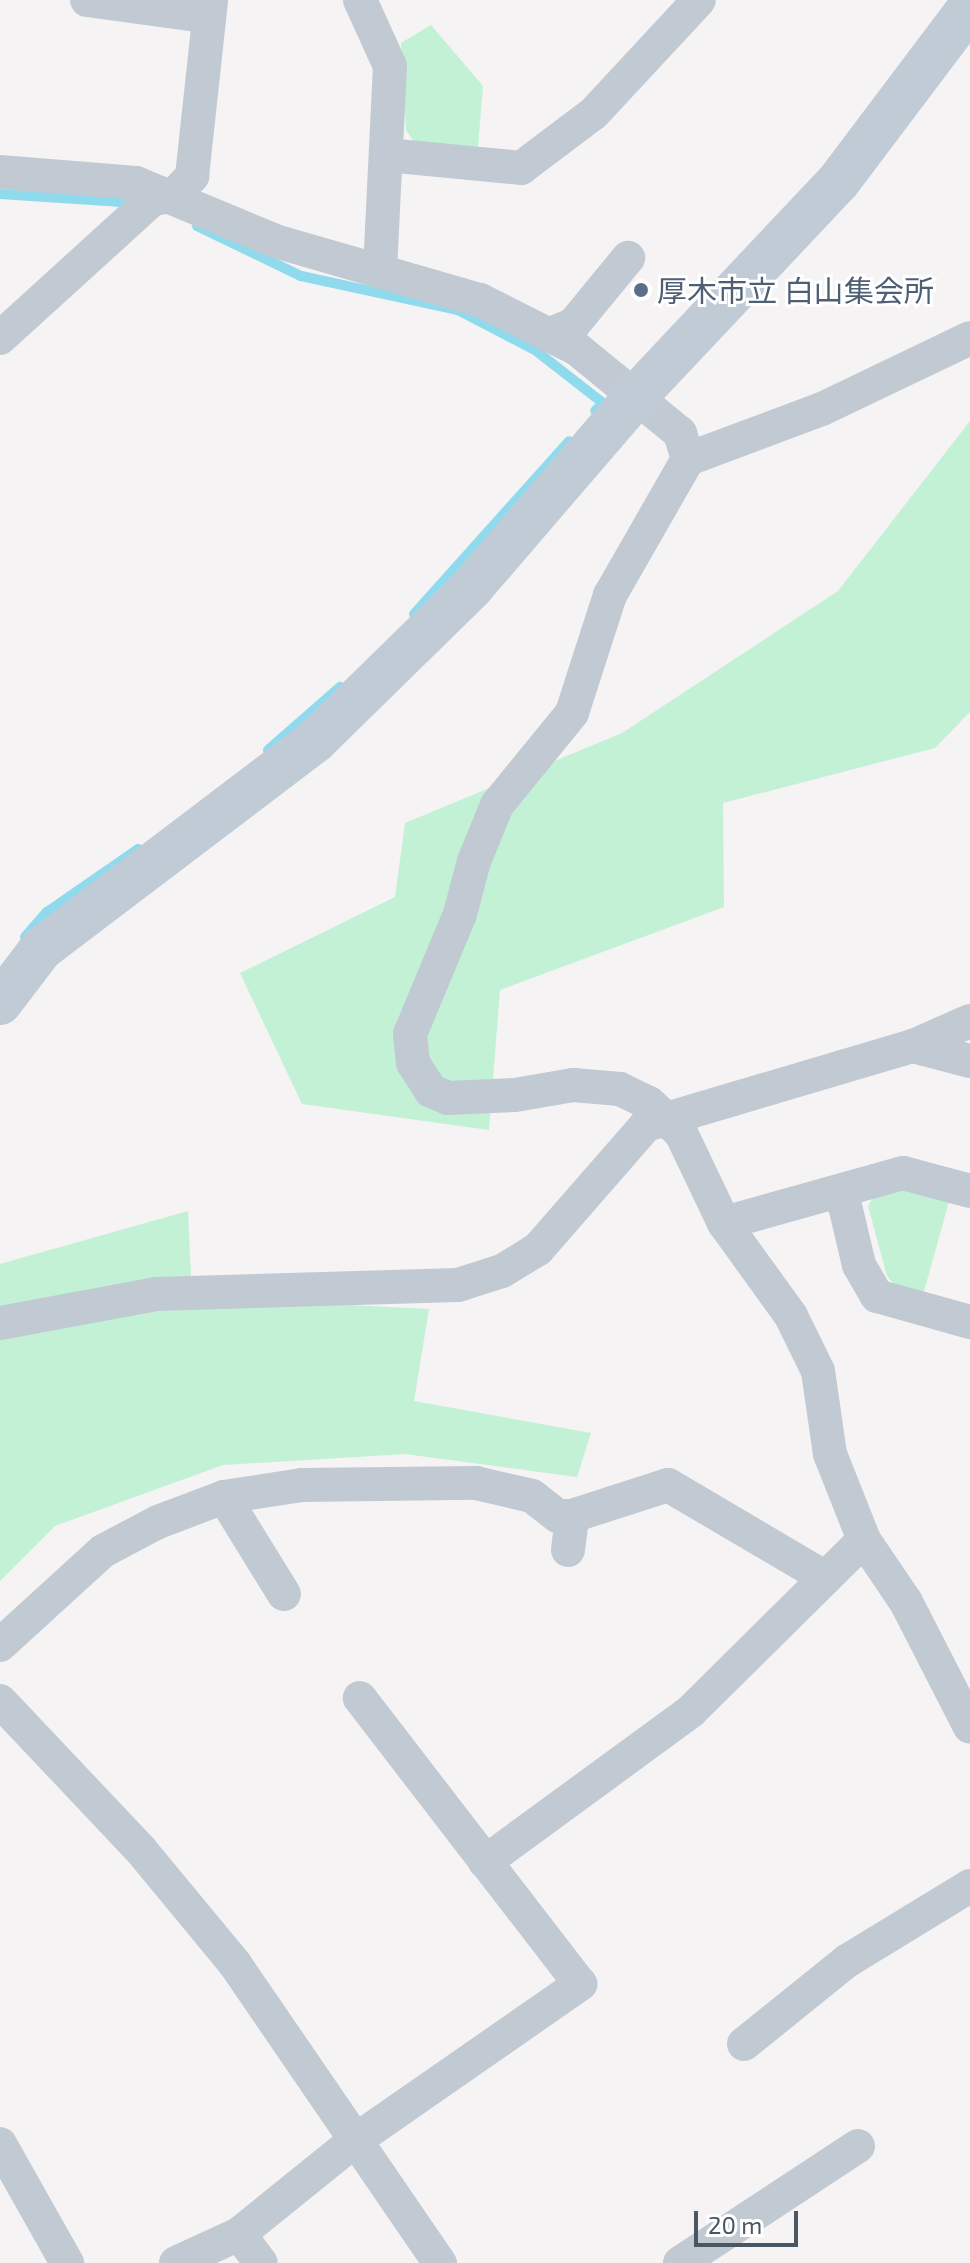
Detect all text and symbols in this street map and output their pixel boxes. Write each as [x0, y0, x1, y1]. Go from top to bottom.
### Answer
place label: 厚木市立 白山集会所 [657, 272, 934, 308]
marker: 厚木市立 白山集会所 [632, 281, 650, 299]
scale bar [698, 2195, 802, 2245]
text: 20 m [708, 2210, 762, 2239]

